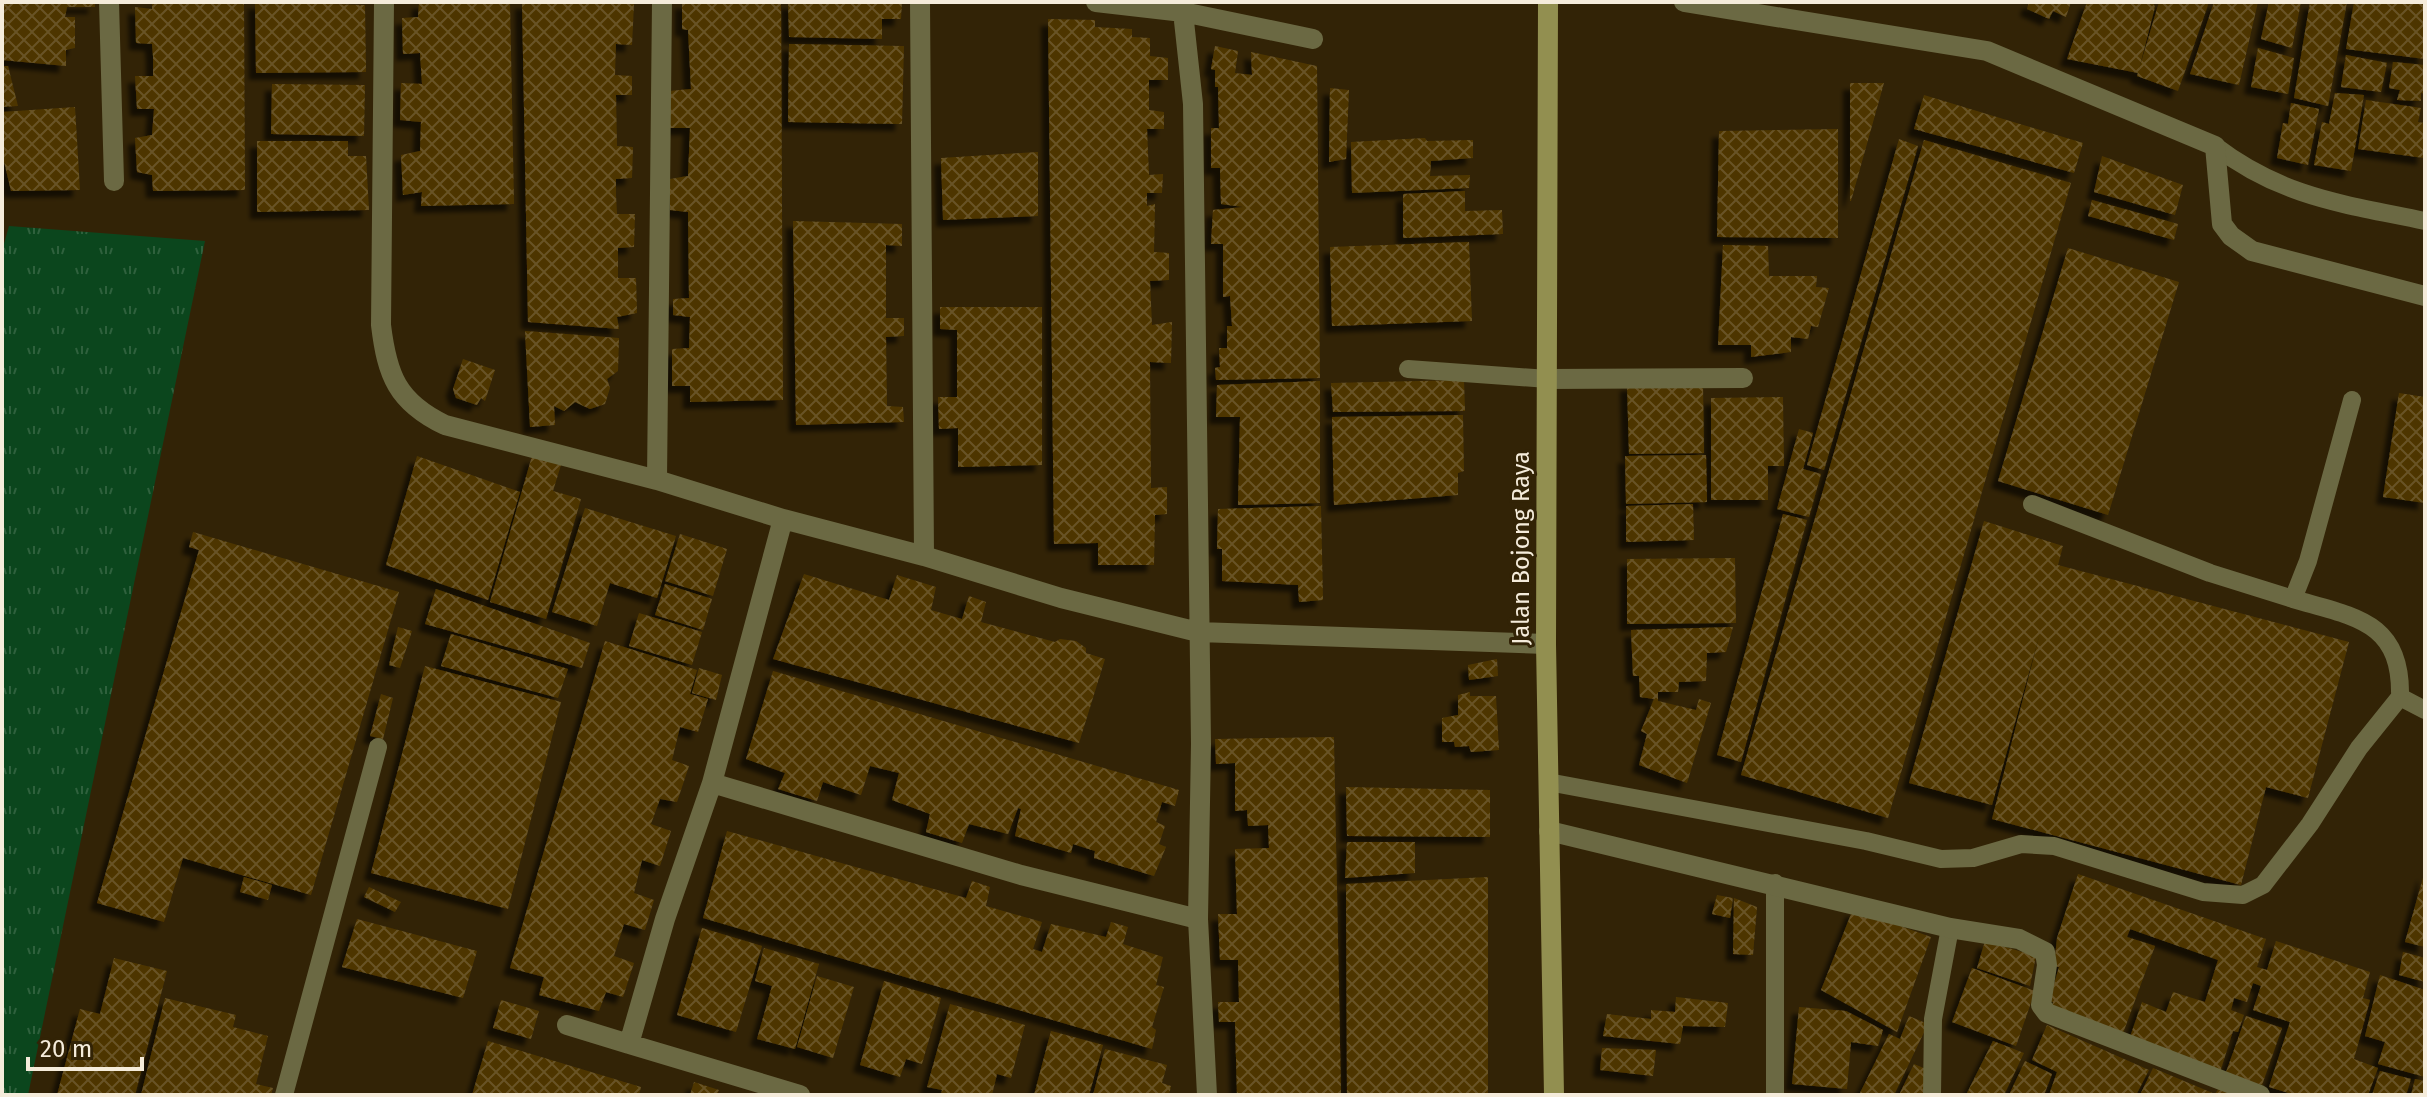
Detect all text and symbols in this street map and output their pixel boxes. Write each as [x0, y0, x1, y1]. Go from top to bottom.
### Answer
street label: Jalan Bojong Raya [1507, 451, 1535, 645]
scale bar [28, 1021, 142, 1071]
text: 20 m [40, 1035, 92, 1063]

